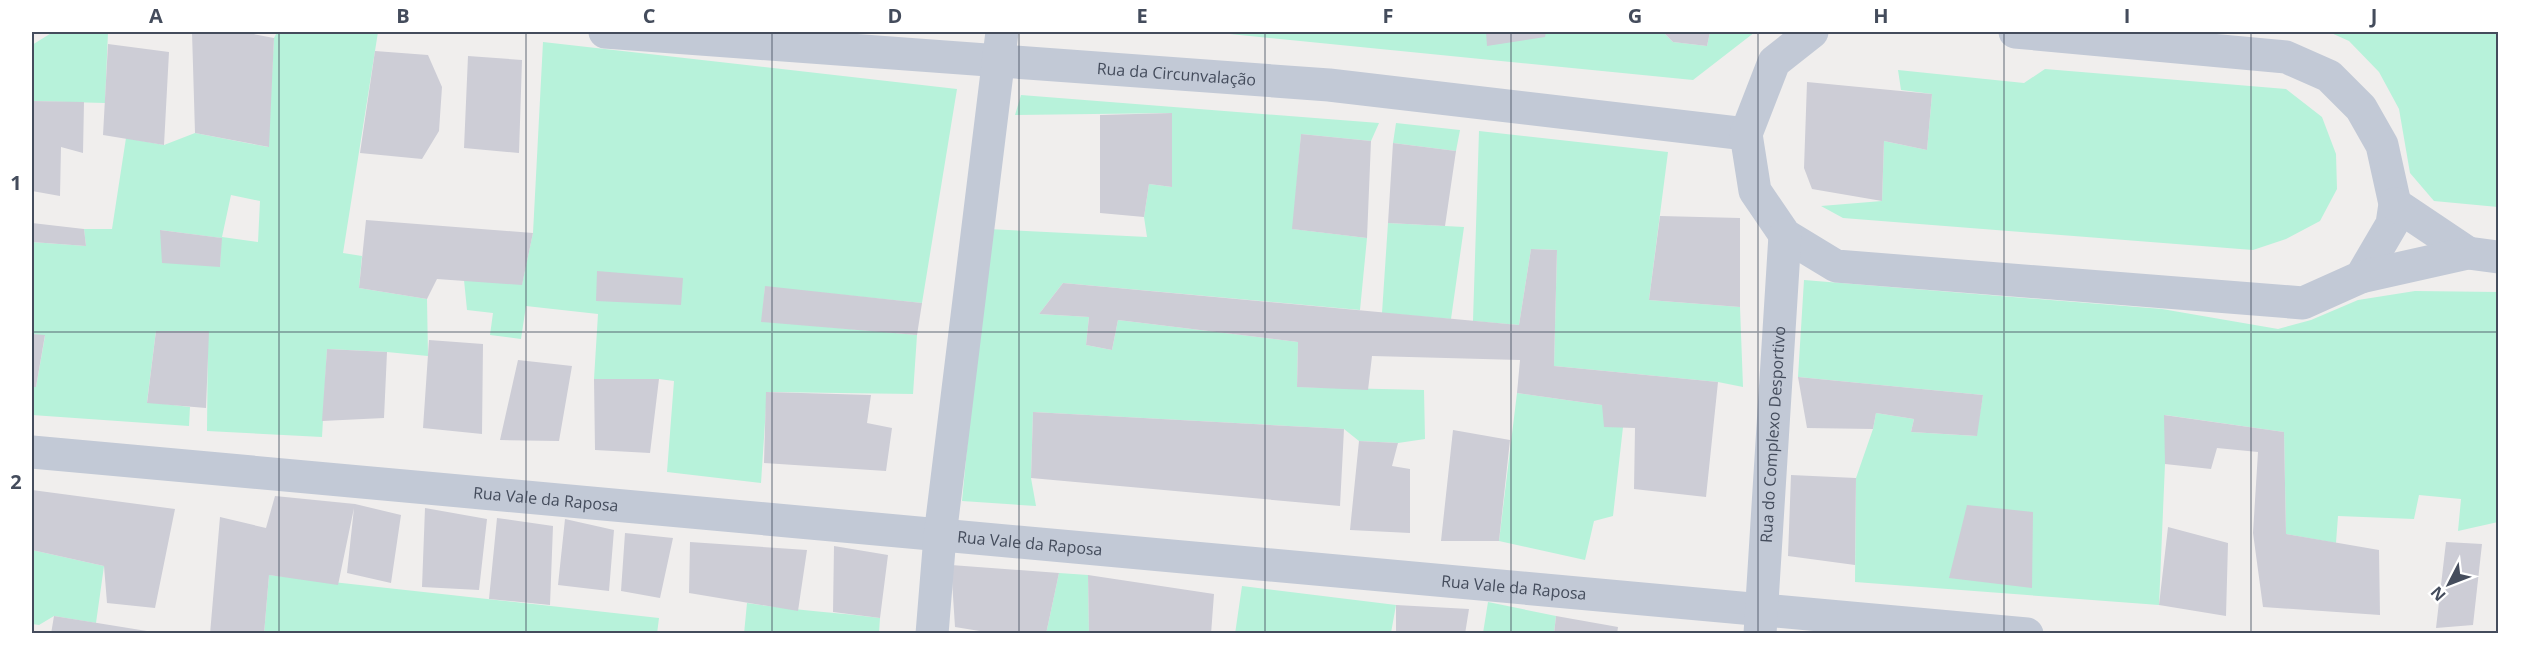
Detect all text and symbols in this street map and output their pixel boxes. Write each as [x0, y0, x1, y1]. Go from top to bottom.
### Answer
text: A [149, 2, 163, 29]
text: B [396, 2, 410, 29]
text: C [643, 2, 656, 29]
text: D [888, 2, 902, 29]
text: E [1136, 2, 1148, 29]
text: F [1383, 2, 1393, 29]
text: G [1628, 2, 1642, 29]
text: H [1873, 2, 1889, 29]
text: I [2124, 2, 2130, 29]
text: J [2369, 2, 2377, 29]
street label: Rua da Circunvalação [1096, 57, 1257, 91]
text: 1 [10, 169, 22, 196]
street label: Rua do Complexo Desportivo [1755, 325, 1790, 544]
text: 2 [10, 468, 22, 495]
street label: Rua Vale da Raposa [472, 481, 620, 516]
street label: Rua Vale da Raposa [956, 525, 1104, 561]
north arrow [2419, 554, 2479, 614]
street label: Rua Vale da Raposa [1440, 570, 1587, 605]
text: N [2425, 582, 2450, 606]

